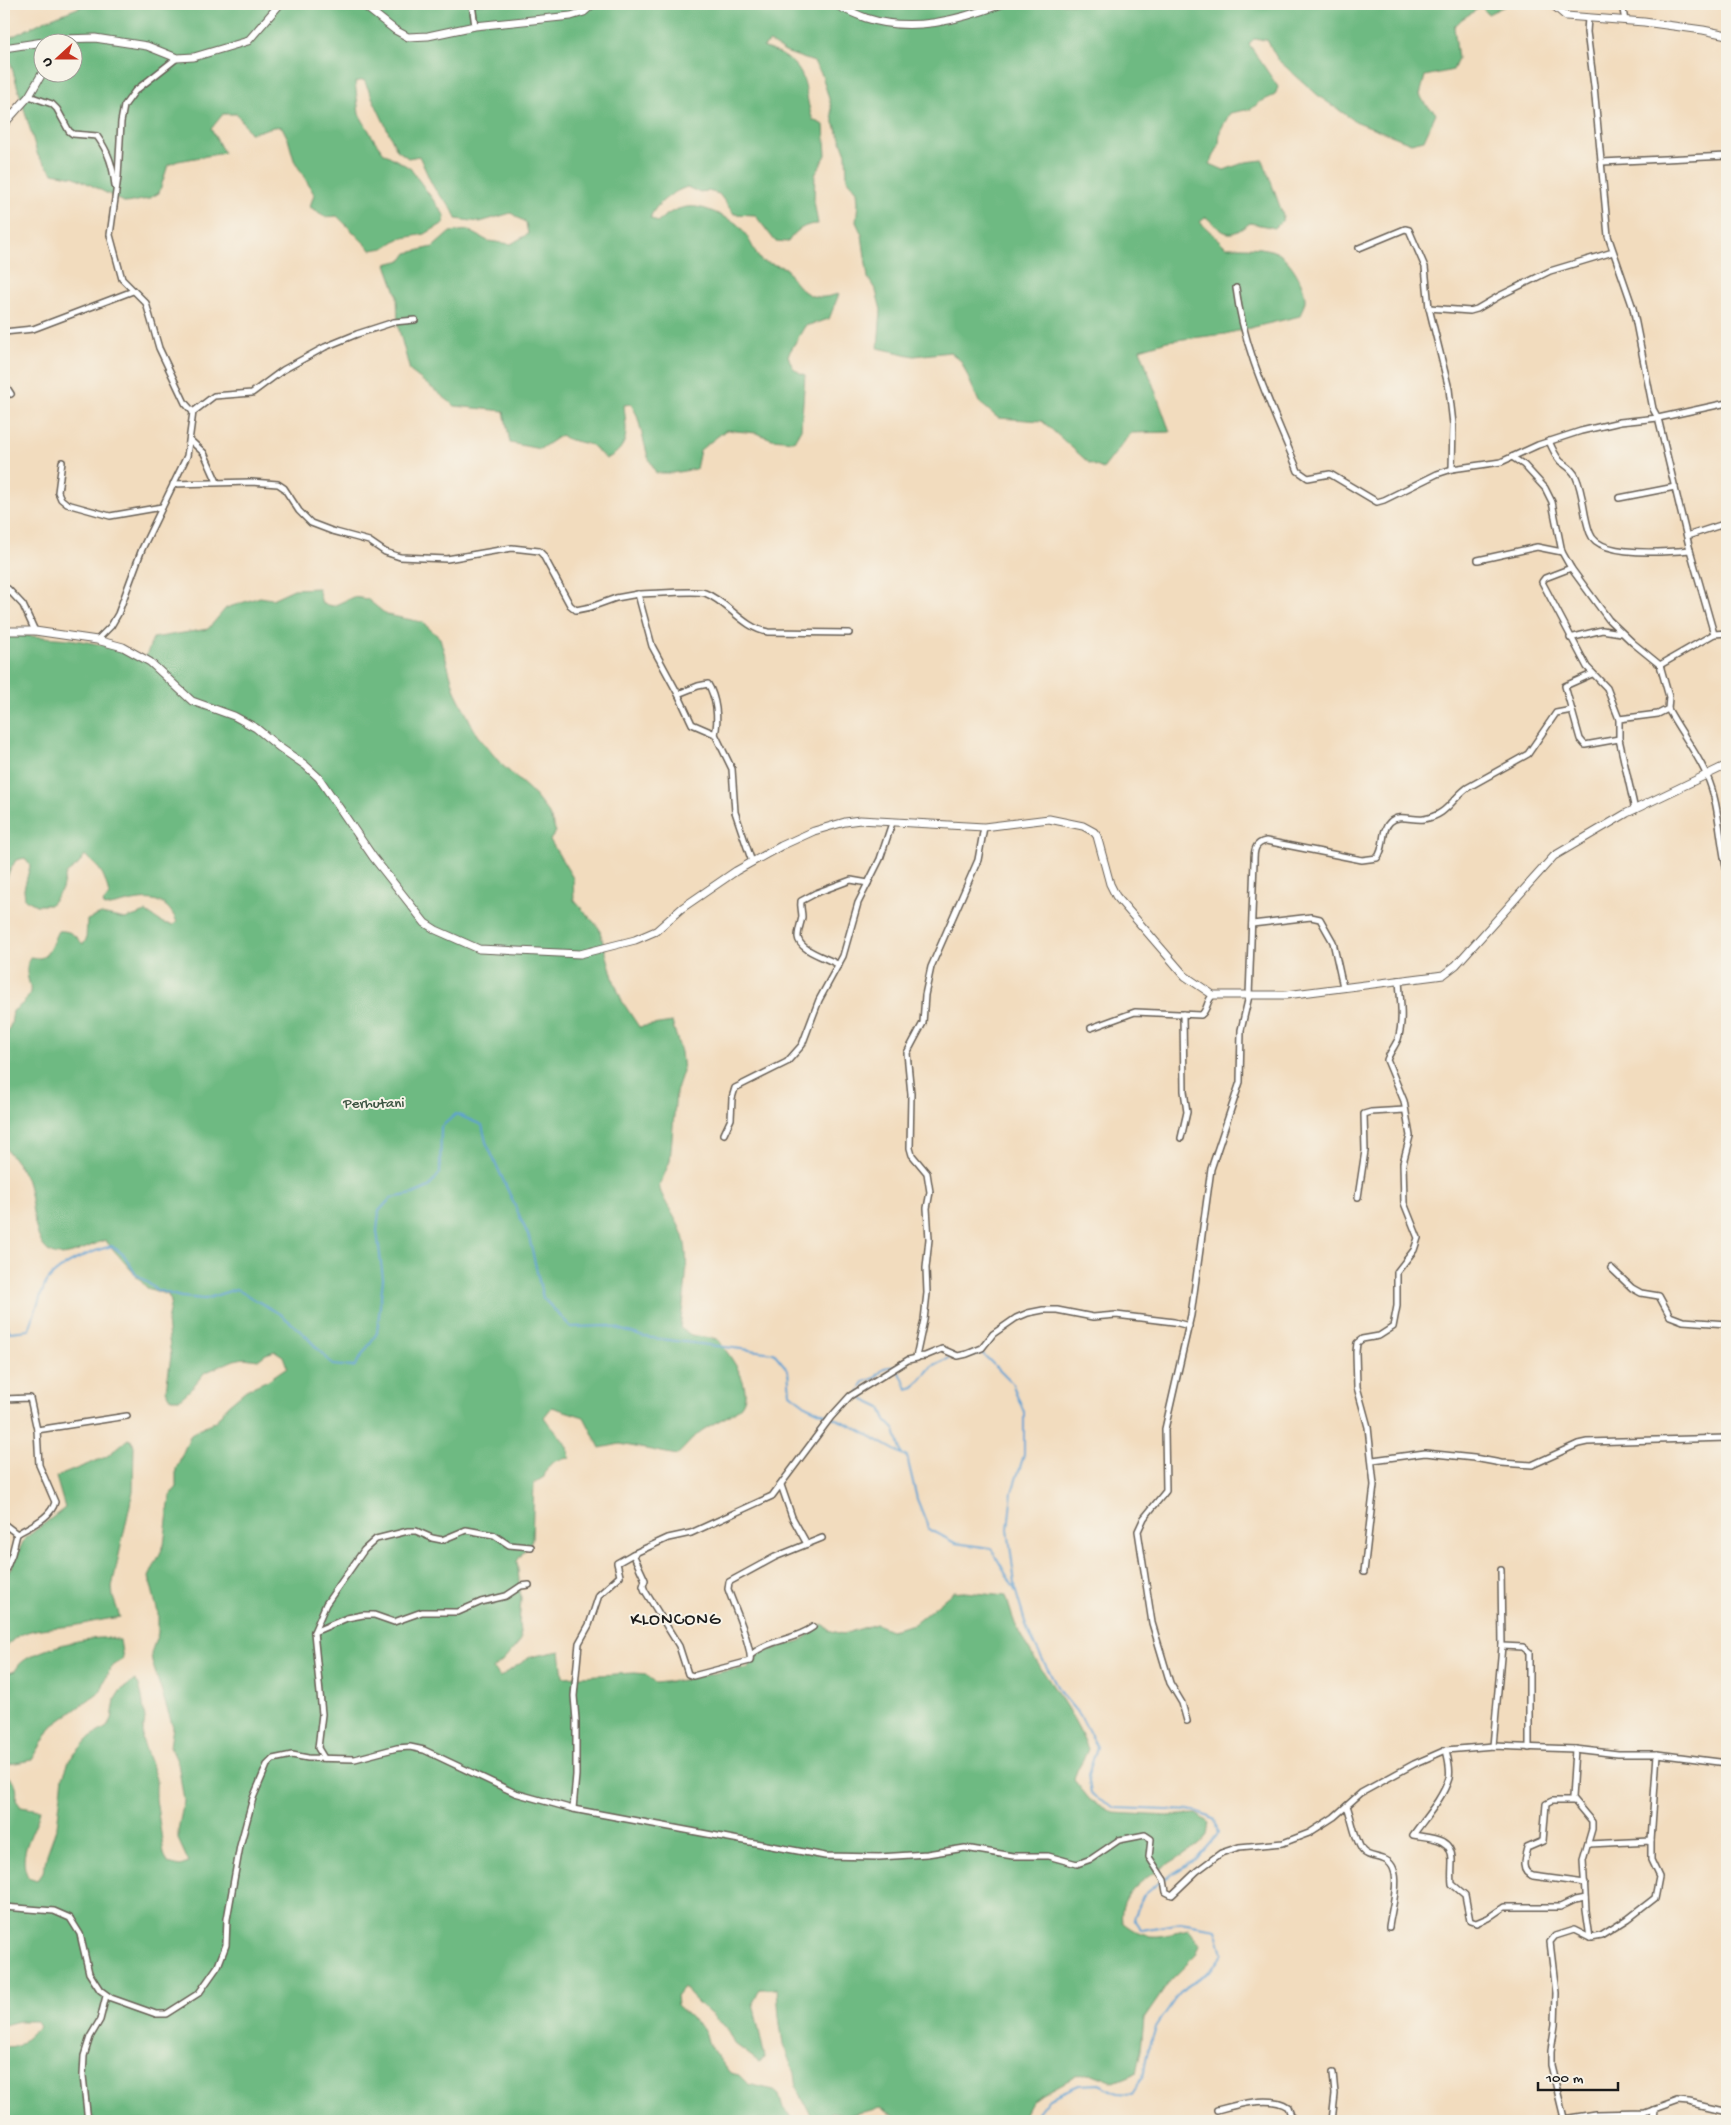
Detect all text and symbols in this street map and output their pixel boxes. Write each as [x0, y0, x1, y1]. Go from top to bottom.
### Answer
north arrow [32, 32, 82, 82]
text: U [39, 55, 58, 69]
park label: Perhutani [342, 1095, 405, 1113]
district label: KLONCONG [631, 1610, 721, 1631]
scale bar [1538, 2060, 1618, 2092]
text: 100 m [1545, 2070, 1584, 2088]

